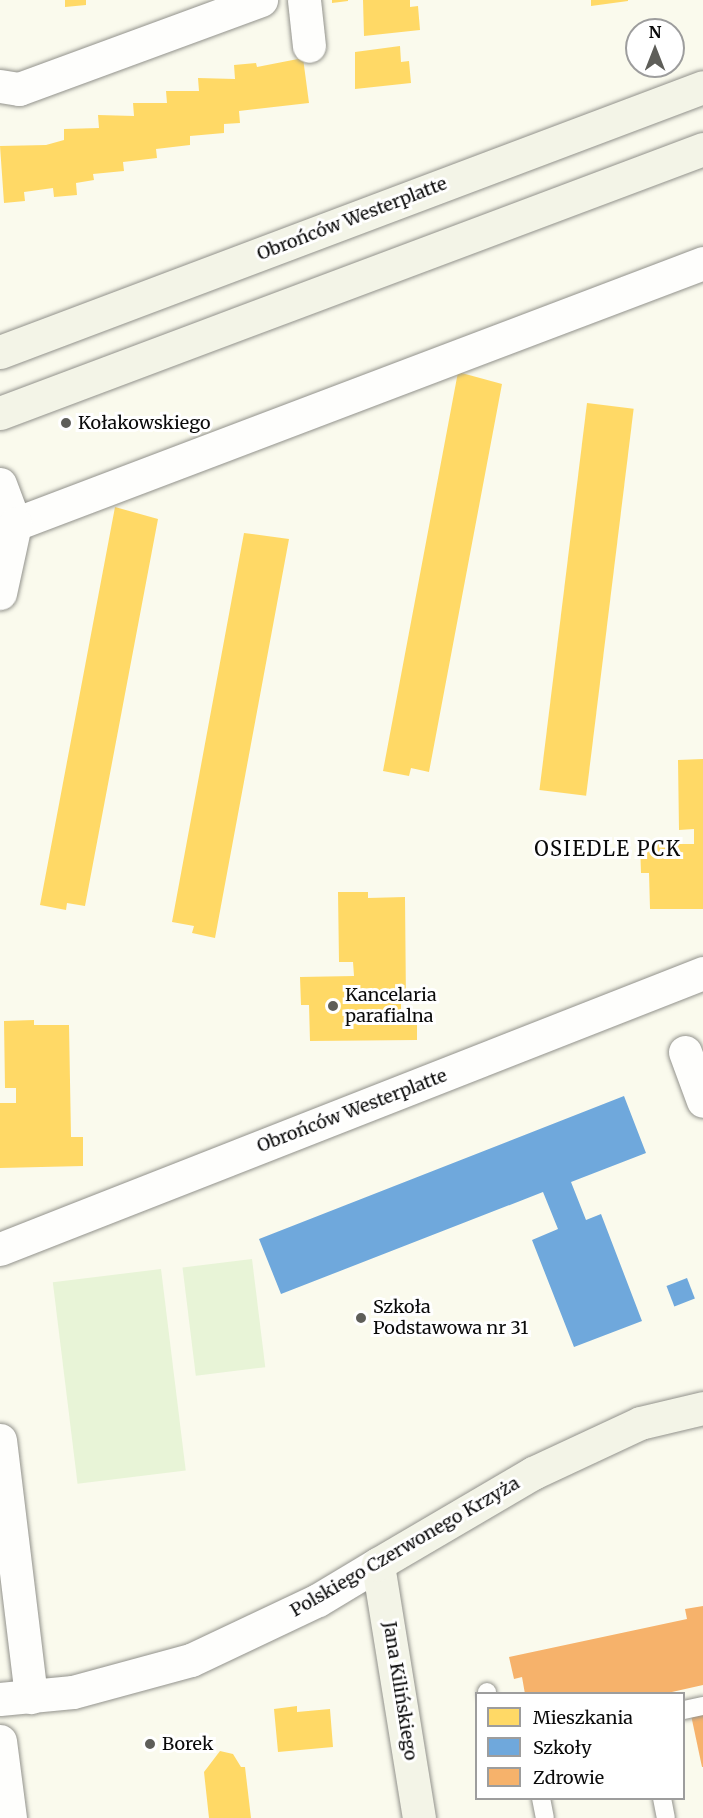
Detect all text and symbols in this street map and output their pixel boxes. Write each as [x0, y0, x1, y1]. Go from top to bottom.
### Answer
north arrow [625, 18, 685, 78]
text: N [649, 22, 661, 42]
street label: Obrońców Westerplatte [254, 173, 450, 265]
place label: Kołakowskiego [78, 412, 210, 434]
marker: Kołakowskiego [59, 416, 73, 430]
district label: OSIEDLE PCK [534, 836, 682, 860]
place label: Kancelaria parafialna [345, 985, 437, 1028]
marker: Kancelaria parafialna [326, 999, 340, 1013]
street label: Obrońców Westerplatte [254, 1065, 450, 1157]
place label: Szkoła Podstawowa nr 31 [373, 1297, 528, 1340]
marker: Szkoła Podstawowa nr 31 [354, 1311, 368, 1325]
street label: Polskiego Czerwonego Krzyża [287, 1472, 523, 1622]
street label: Jana Kilińskiego [378, 1620, 422, 1762]
legend [475, 1692, 685, 1800]
text: Mieszkania [533, 1706, 633, 1729]
place label: Borek [162, 1733, 213, 1755]
text: Szkoły [533, 1736, 592, 1759]
marker: Borek [143, 1737, 157, 1751]
text: Zdrowie [533, 1766, 604, 1789]

